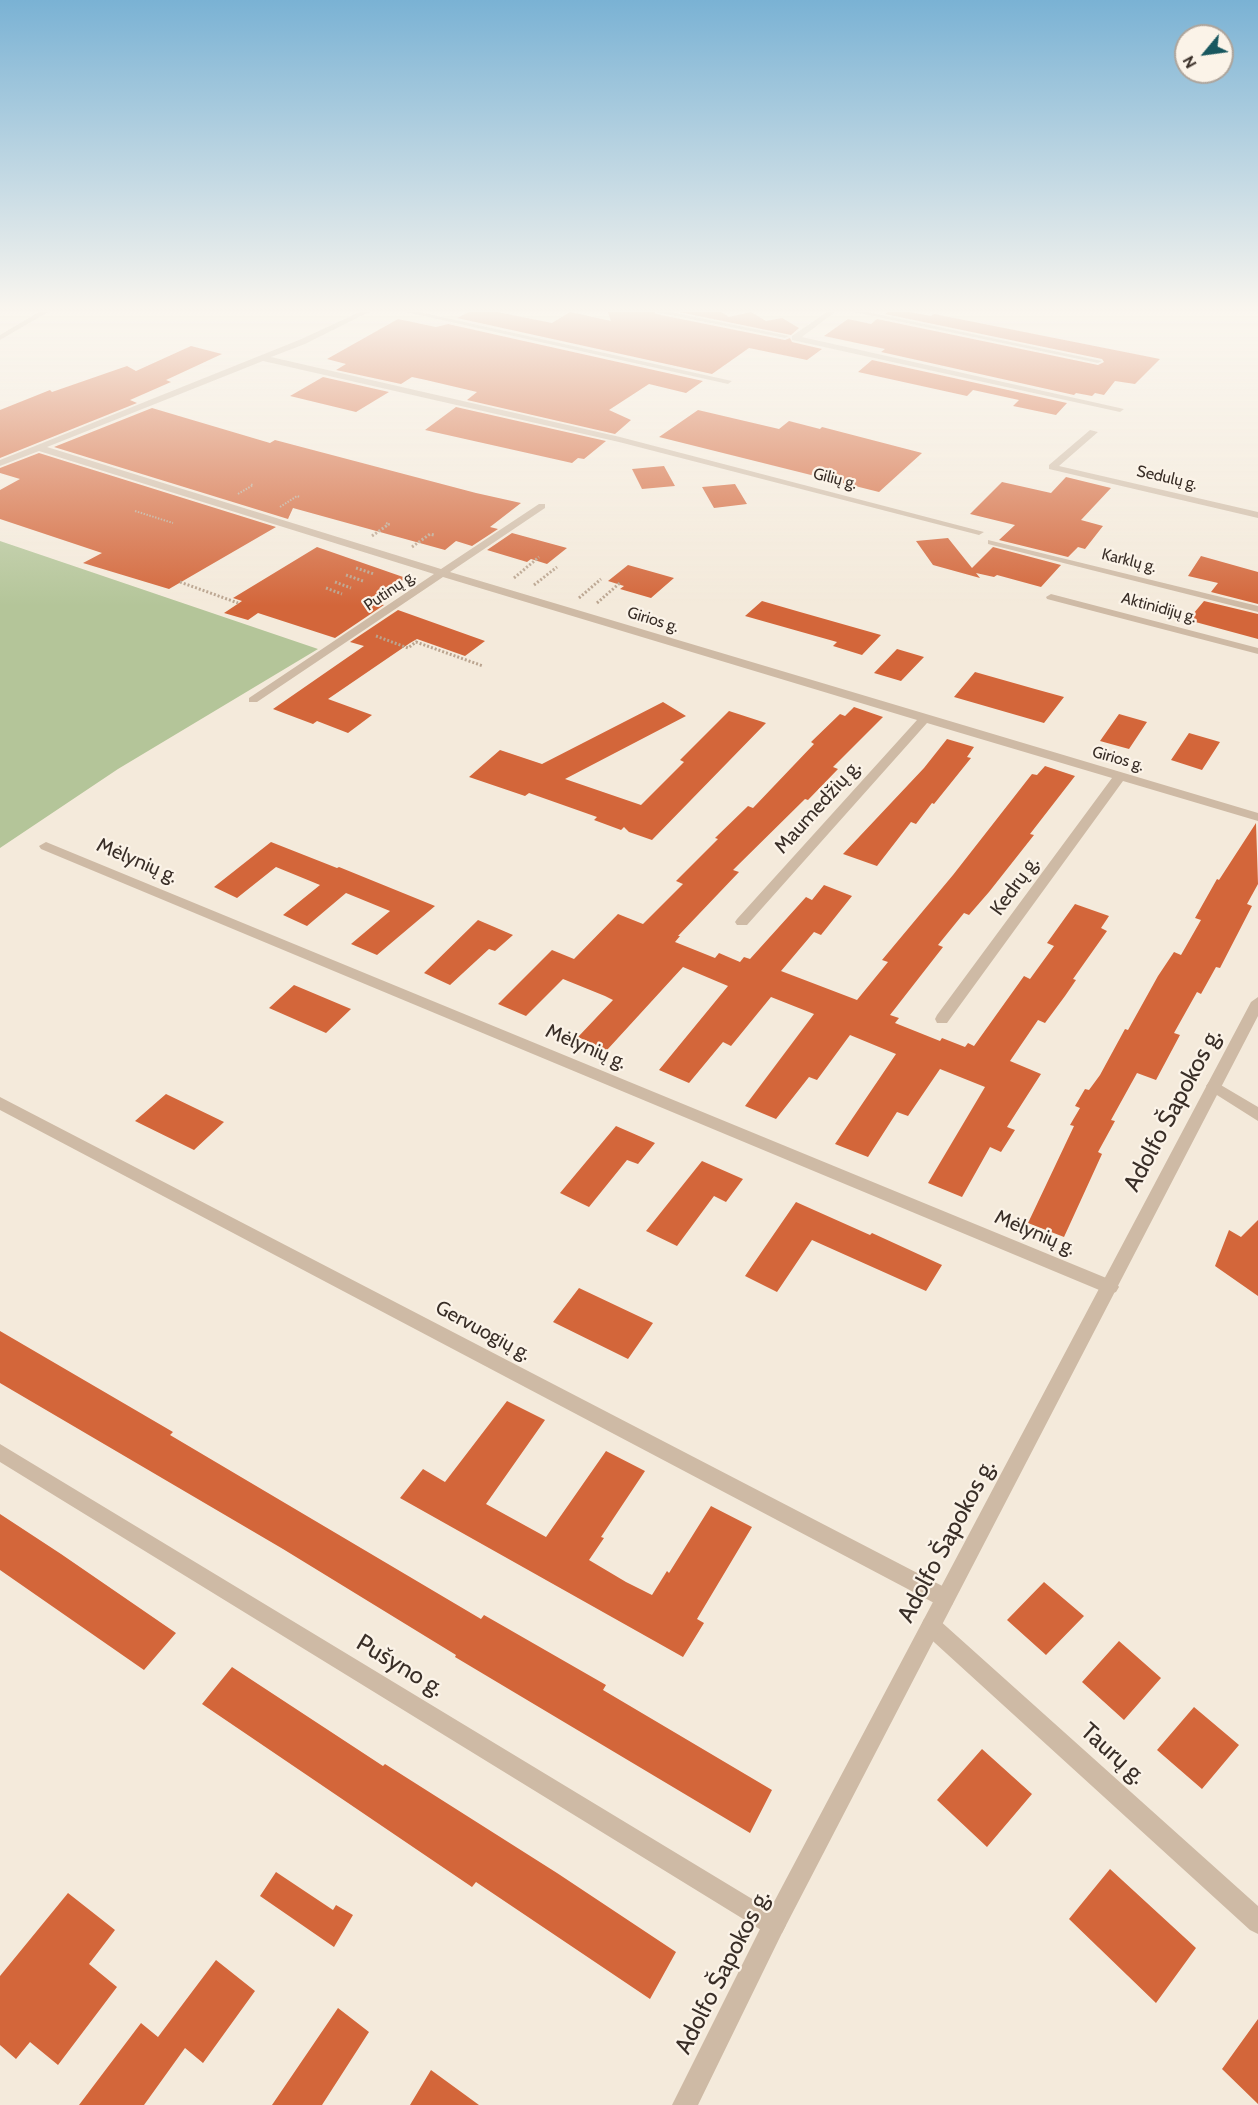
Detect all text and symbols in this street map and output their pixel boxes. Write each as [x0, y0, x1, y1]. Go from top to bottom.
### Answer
north arrow [1174, 24, 1234, 84]
text: N [1179, 52, 1201, 72]
street label: Sedulų g. [1135, 462, 1199, 494]
street label: Gilių g. [811, 464, 859, 494]
street label: Karklų g. [1100, 545, 1158, 577]
street label: Putinų g. [360, 567, 420, 615]
street label: Aktinidijų g. [1119, 589, 1199, 627]
street label: Girios g. [625, 603, 681, 637]
street label: Girios g. [1090, 742, 1146, 776]
street label: Maumedžių g. [770, 755, 866, 859]
street label: Mėlynių g. [93, 833, 181, 889]
street label: Kedrų g. [985, 852, 1045, 920]
street label: Mėlynių g. [542, 1019, 630, 1075]
street label: Adolfo Šapokos g. [1118, 1023, 1228, 1197]
street label: Mėlynių g. [991, 1205, 1079, 1261]
street label: Gervuogių g. [431, 1296, 535, 1366]
street label: Adolfo Šapokos g. [892, 1454, 1002, 1628]
street label: Pušyno g. [351, 1629, 449, 1703]
street label: Taurų g. [1074, 1717, 1152, 1791]
street label: Adolfo Šapokos g. [669, 1885, 777, 2059]

